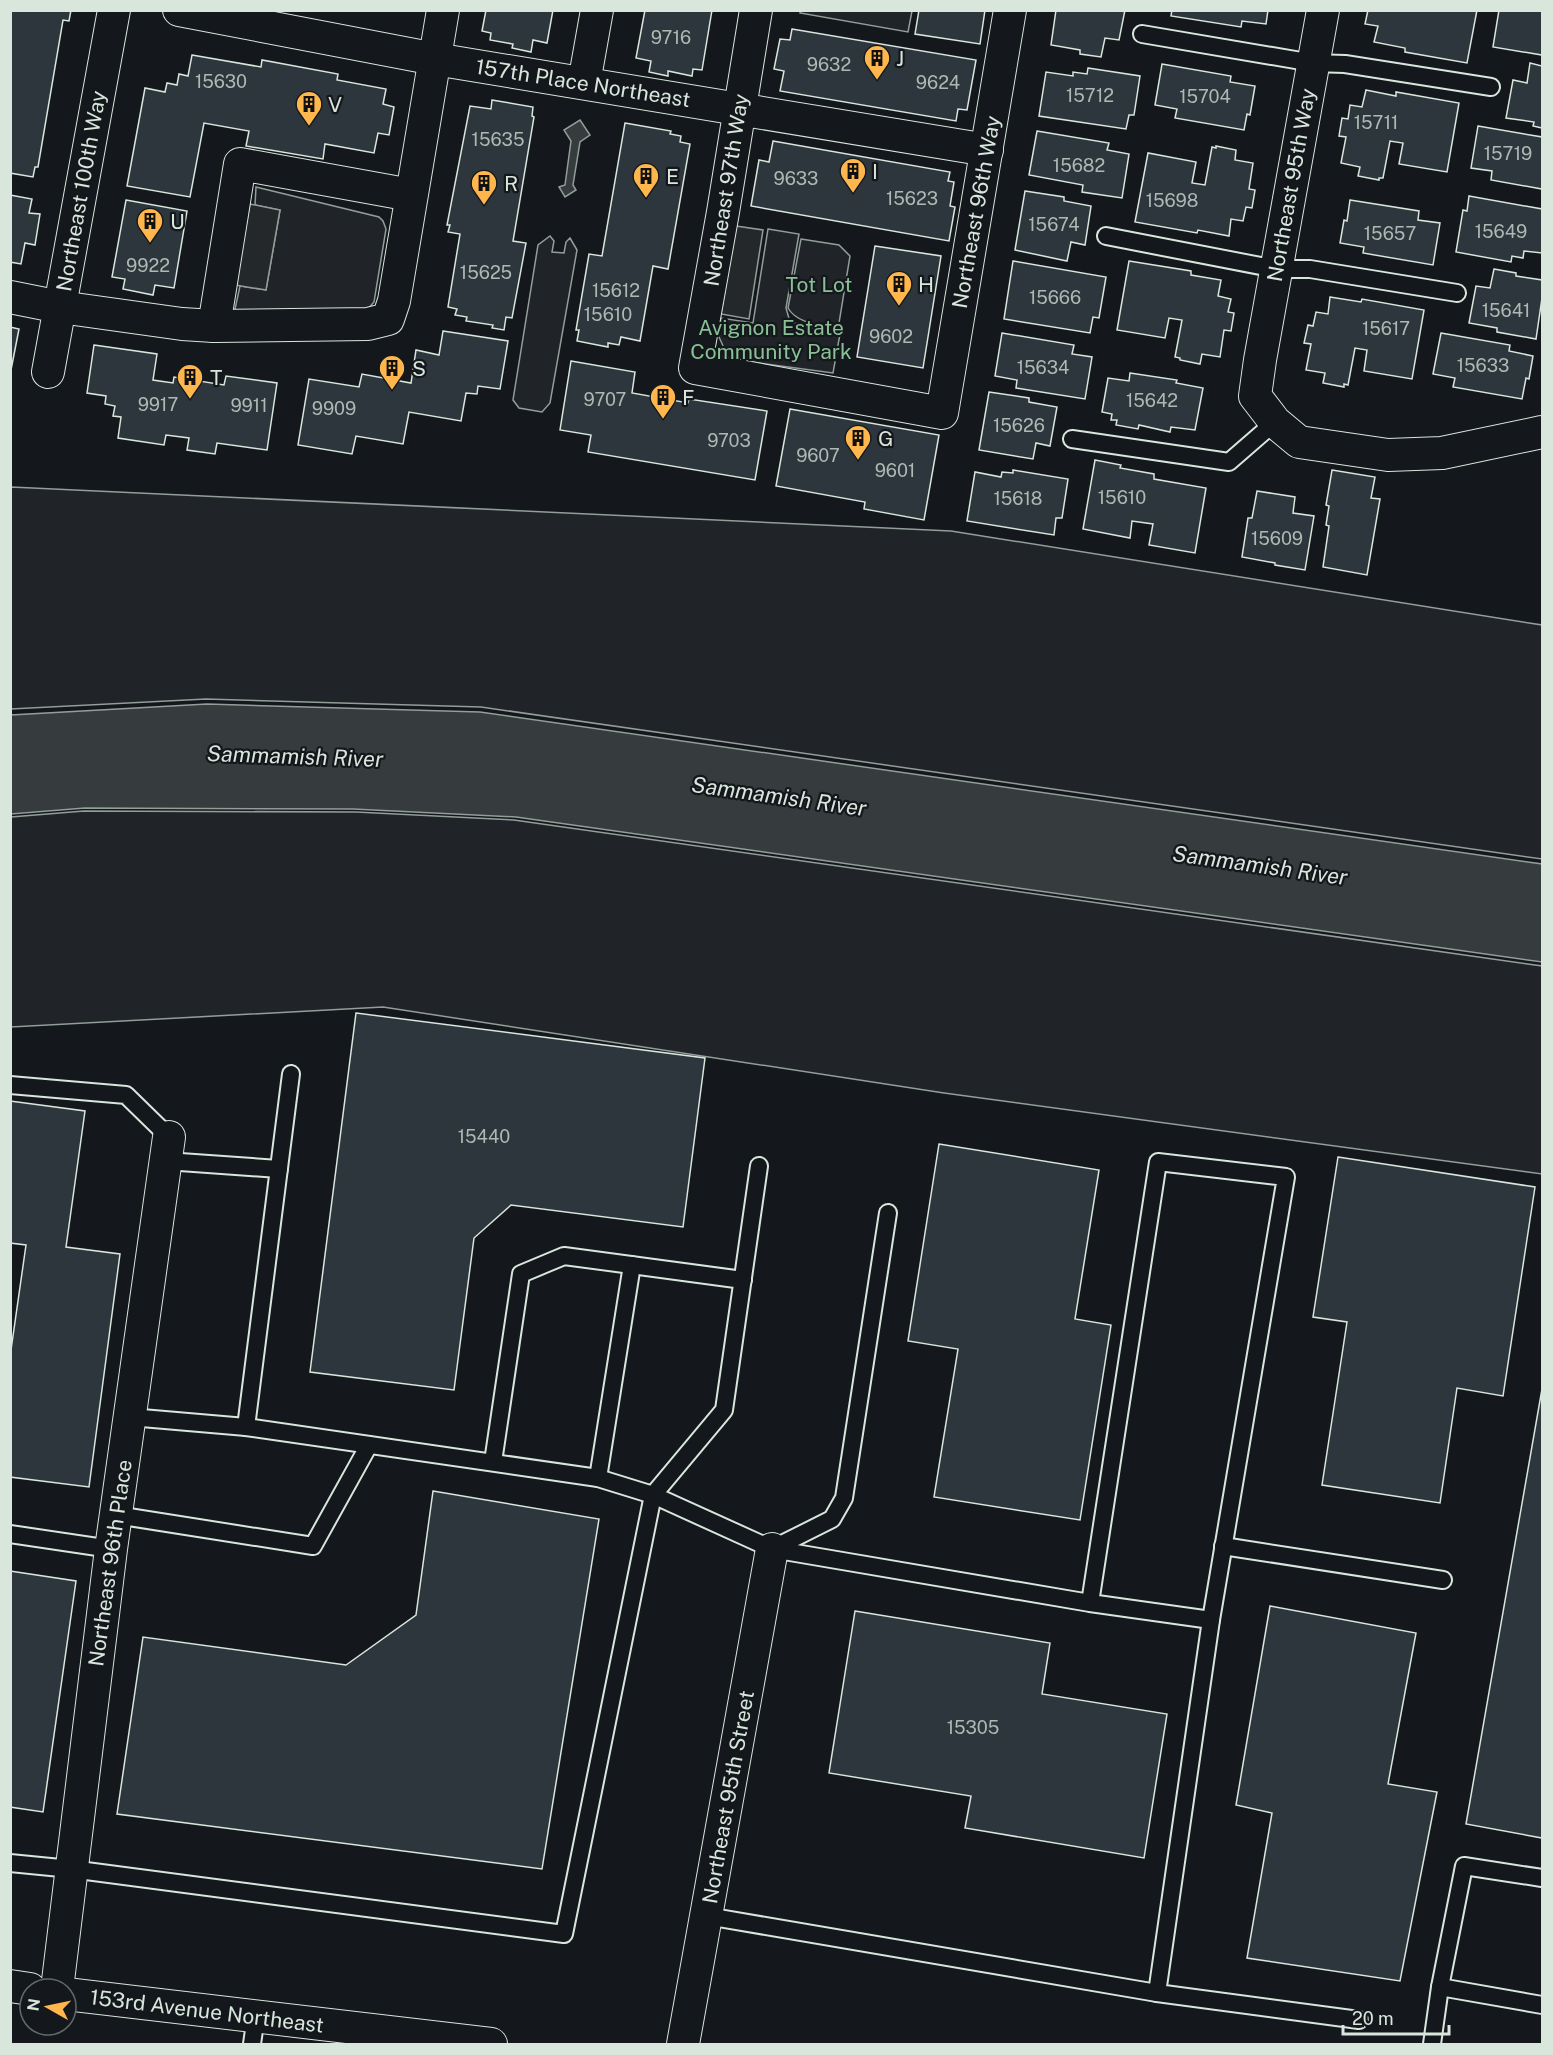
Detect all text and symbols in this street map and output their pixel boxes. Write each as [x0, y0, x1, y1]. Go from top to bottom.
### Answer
house number: 9716 [651, 27, 691, 48]
building icon: J [862, 43, 892, 81]
place label: J [896, 46, 904, 71]
street label: 157th Place Northeast [474, 54, 692, 112]
house number: 9632 [807, 54, 851, 75]
house number: 15630 [195, 71, 247, 92]
house number: 9624 [916, 72, 960, 93]
house number: 15712 [1066, 85, 1114, 106]
house number: 15704 [1179, 86, 1231, 107]
street label: Northeast 95th Way [1262, 86, 1320, 284]
street label: Northeast 100th Way [51, 89, 111, 293]
building icon: V [294, 89, 324, 127]
place label: V [328, 92, 342, 117]
street label: Northeast 97th Way [698, 92, 754, 288]
house number: 15711 [1354, 112, 1398, 133]
street label: Northeast 96th Way [947, 114, 1005, 310]
house number: 15635 [472, 129, 524, 150]
house number: 15719 [1484, 143, 1532, 164]
house number: 15682 [1053, 155, 1105, 176]
building icon: I [838, 156, 868, 194]
place label: I [872, 159, 878, 184]
building icon: E [631, 161, 661, 199]
place label: E [666, 164, 679, 189]
building icon: R [469, 168, 499, 206]
house number: 9633 [774, 168, 818, 189]
place label: R [504, 171, 518, 196]
house number: 15623 [886, 188, 938, 209]
house number: 15698 [1146, 190, 1198, 211]
building icon: U [135, 206, 165, 244]
place label: U [170, 209, 185, 234]
house number: 15674 [1028, 214, 1080, 235]
house number: 15649 [1475, 221, 1527, 242]
house number: 15657 [1364, 223, 1416, 244]
house number: 9922 [126, 255, 170, 276]
house number: 15625 [460, 262, 512, 283]
building icon: H [884, 269, 914, 307]
park label: Tot Lot [786, 272, 852, 297]
place label: H [918, 272, 934, 297]
house number: 15612 [592, 280, 640, 301]
house number: 15666 [1029, 287, 1081, 308]
house number: 15641 [1482, 300, 1530, 321]
house number: 15610 [584, 304, 632, 325]
park label: Avignon Estate Community Park [690, 315, 852, 364]
house number: 15617 [1362, 318, 1410, 339]
house number: 9602 [869, 326, 913, 347]
building icon: S [377, 353, 407, 391]
house number: 15633 [1457, 355, 1509, 376]
place label: S [412, 356, 426, 381]
house number: 15634 [1017, 357, 1069, 378]
building icon: T [175, 362, 205, 400]
place label: T [210, 365, 222, 390]
building icon: F [648, 382, 678, 420]
place label: F [682, 385, 694, 410]
house number: 9707 [584, 389, 626, 410]
house number: 15642 [1126, 390, 1178, 411]
house number: 9917 [138, 394, 178, 415]
house number: 9911 [230, 395, 268, 416]
house number: 9909 [312, 398, 356, 419]
house number: 15626 [993, 415, 1045, 436]
building icon: G [843, 423, 873, 461]
place label: G [878, 426, 893, 451]
house number: 9703 [707, 430, 751, 451]
house number: 9607 [796, 445, 840, 466]
house number: 9601 [875, 460, 915, 481]
house number: 15610 [1098, 487, 1146, 508]
house number: 15618 [993, 488, 1043, 509]
house number: 15609 [1251, 528, 1303, 549]
water label: Sammamish River [206, 740, 384, 772]
water label: Sammamish River [690, 771, 869, 821]
water label: Sammamish River [1171, 840, 1350, 890]
house number: 15440 [458, 1126, 510, 1147]
street label: Northeast 96th Place [83, 1458, 137, 1668]
street label: Northeast 95th Street [697, 1688, 759, 1906]
house number: 15305 [947, 1717, 999, 1738]
north arrow [18, 1977, 78, 2037]
street label: 153rd Avenue Northeast [89, 1984, 325, 2038]
text: N [23, 1997, 44, 2012]
scale bar [1343, 1998, 1450, 2036]
text: 20 m [1352, 2008, 1394, 2029]

